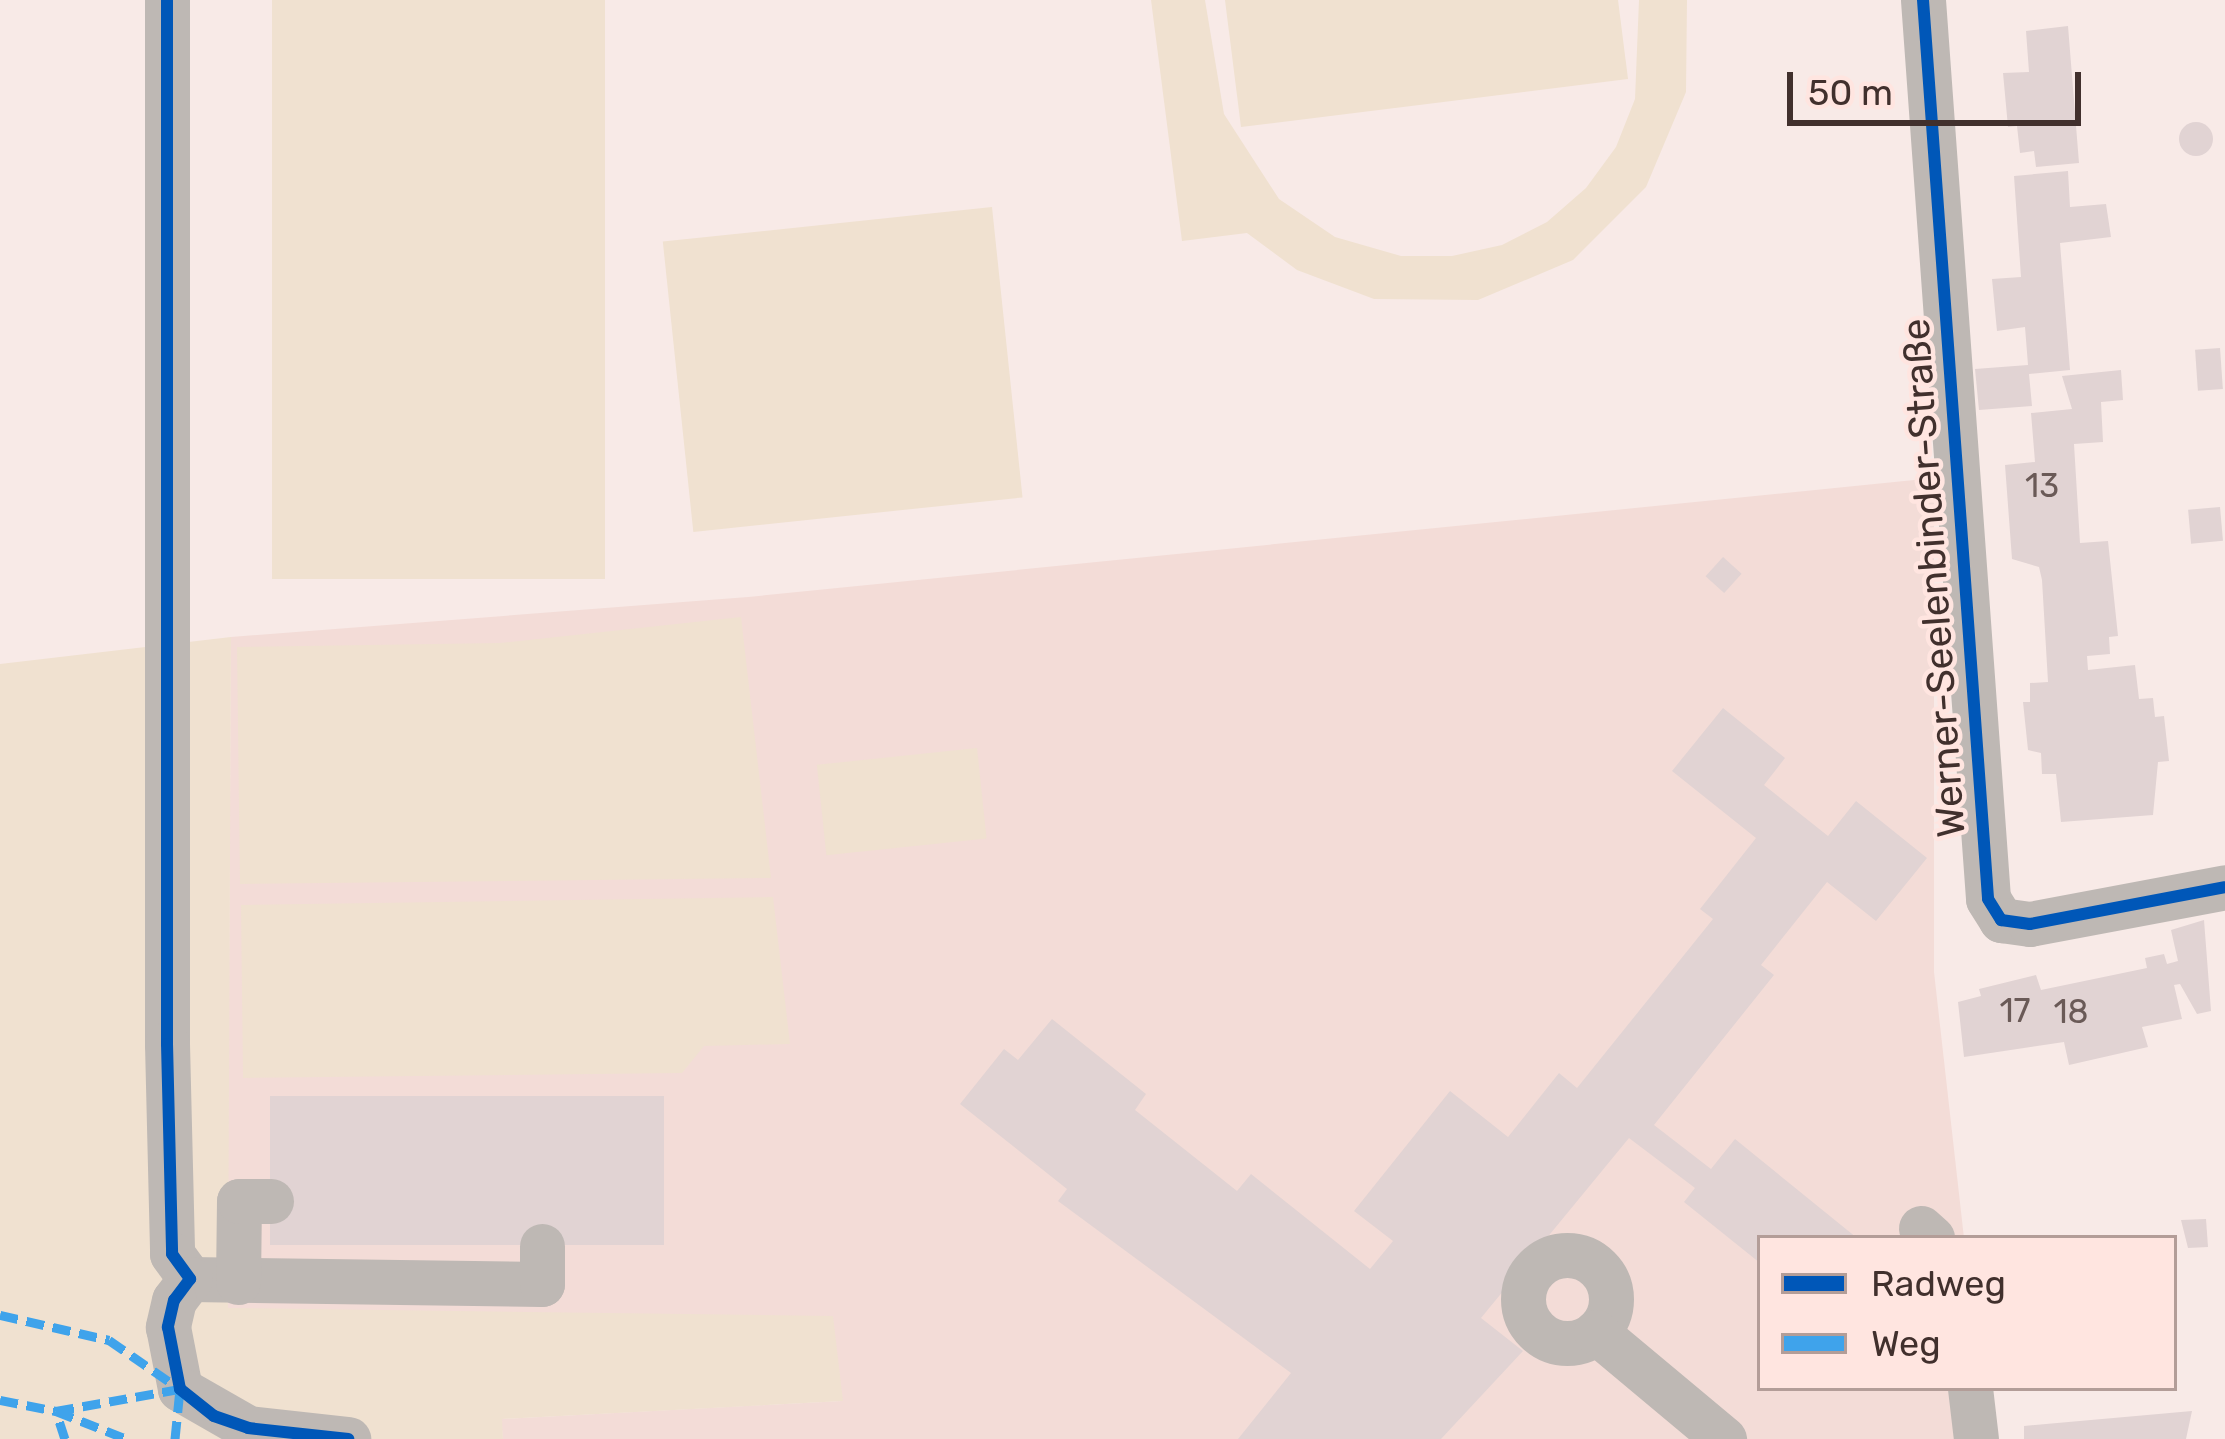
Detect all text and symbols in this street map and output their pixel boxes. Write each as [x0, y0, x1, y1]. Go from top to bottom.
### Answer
scale bar [1793, 48, 2087, 122]
text: 50 m [1808, 71, 1893, 114]
street label: Werner-Seelenbinder-Straße [1893, 317, 1975, 839]
house number: 13 [2025, 466, 2059, 506]
house number: 17 [1999, 991, 2031, 1031]
house number: 18 [2053, 992, 2089, 1032]
legend [1757, 1235, 2177, 1391]
text: Radweg [1871, 1262, 2006, 1305]
text: Weg [1871, 1322, 1941, 1365]

